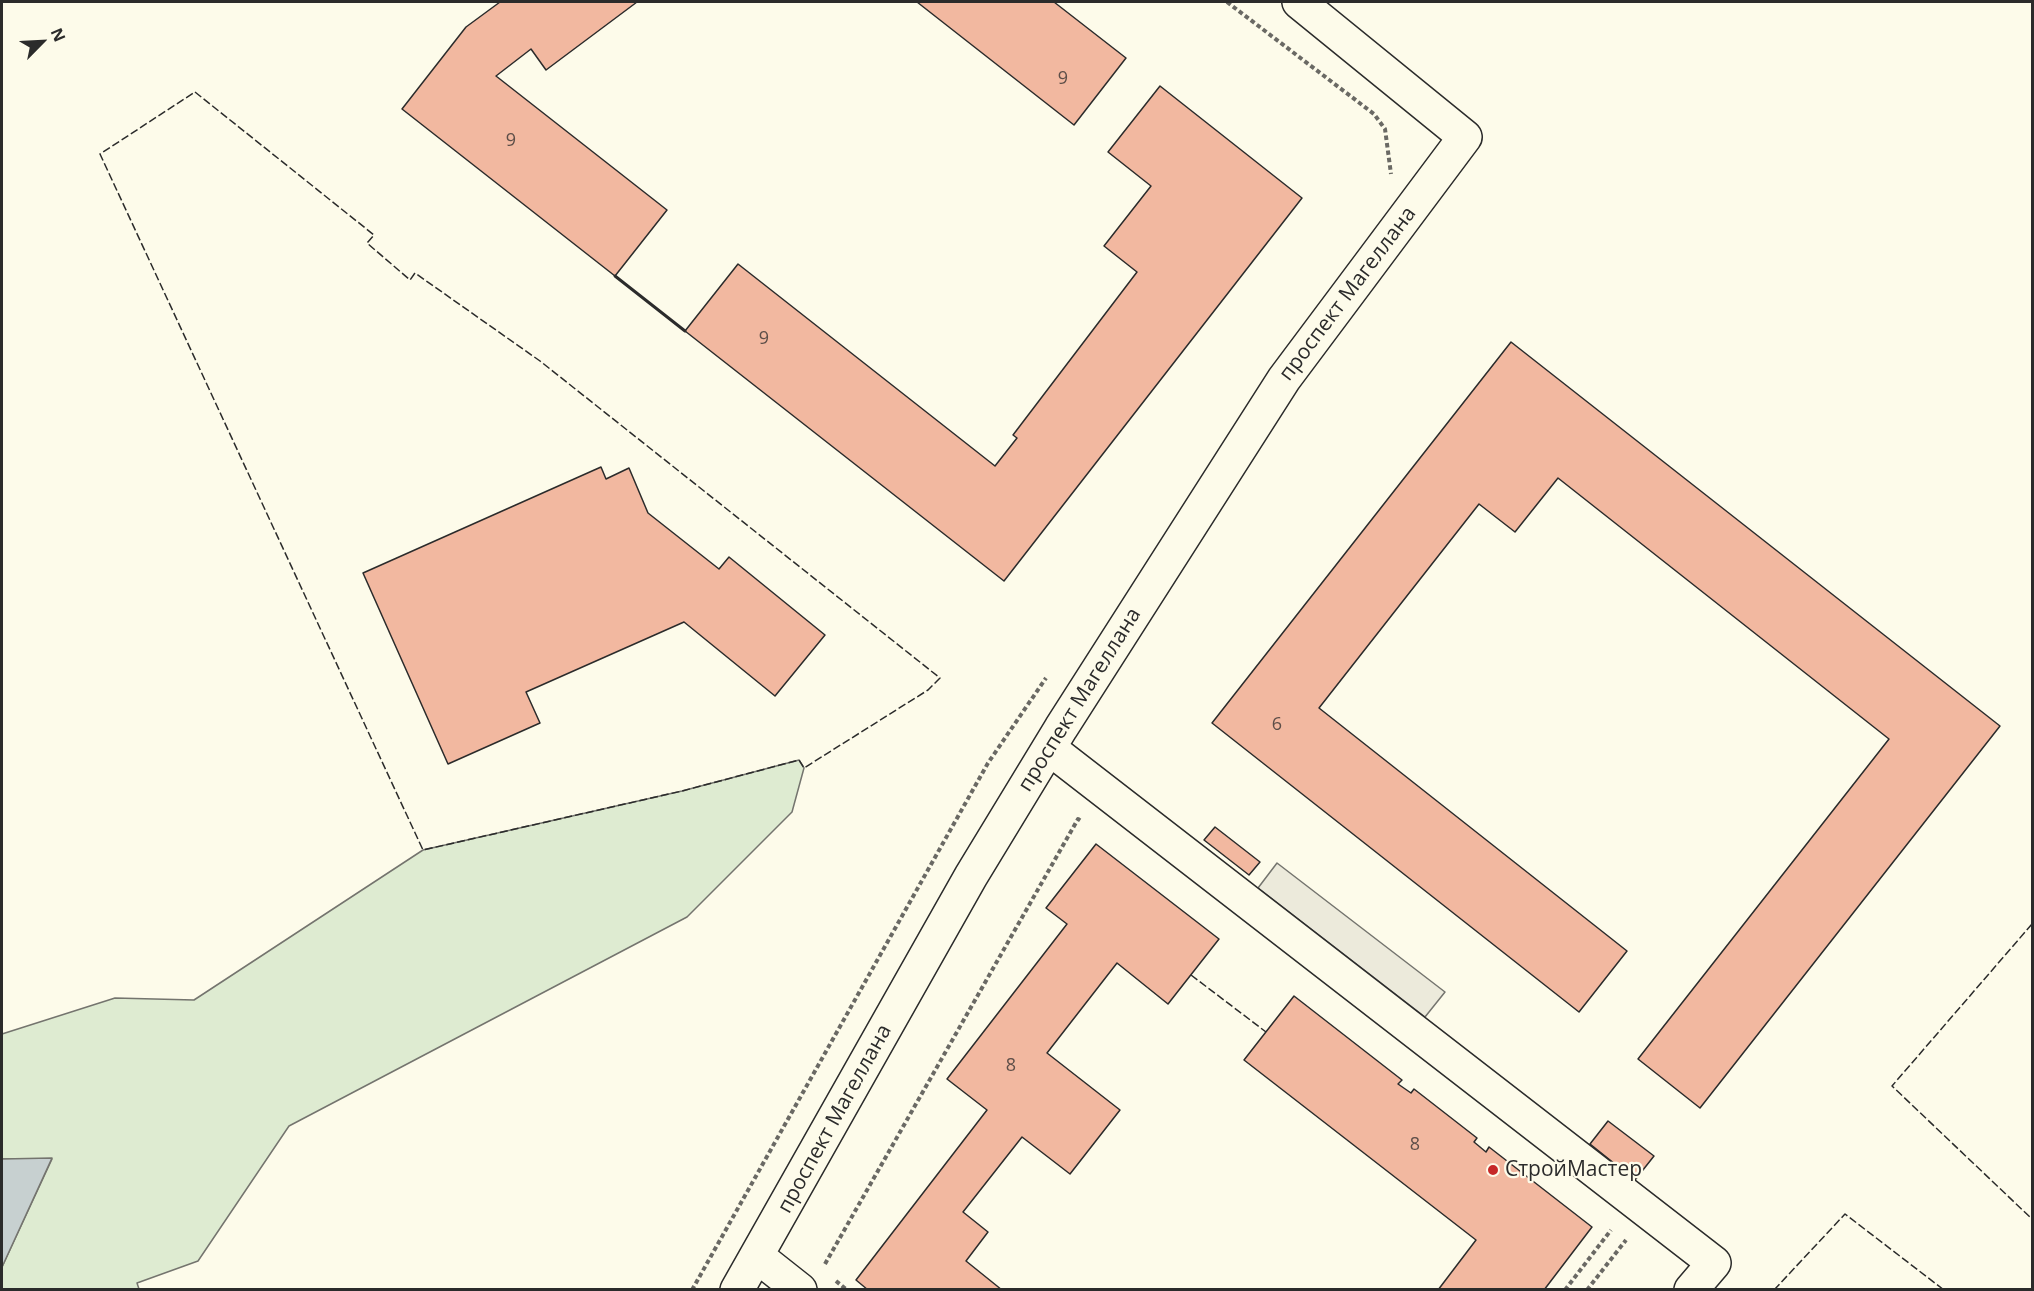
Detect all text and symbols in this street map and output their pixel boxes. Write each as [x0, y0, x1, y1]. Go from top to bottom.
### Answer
north arrow [12, 12, 72, 72]
text: N [46, 24, 71, 45]
house number: 9 [1058, 68, 1068, 90]
house number: 9 [506, 130, 516, 152]
street label: проспект Магеллана [1274, 202, 1422, 386]
house number: 9 [759, 328, 769, 350]
street label: проспект Магеллана [1013, 604, 1147, 796]
house number: 6 [1272, 714, 1282, 736]
street label: проспект Магеллана [773, 1020, 897, 1218]
house number: 8 [1006, 1055, 1016, 1077]
house number: 8 [1410, 1134, 1420, 1156]
place label: СтройМастер [1505, 1157, 1642, 1183]
marker: СтройМастер [1486, 1163, 1500, 1177]

